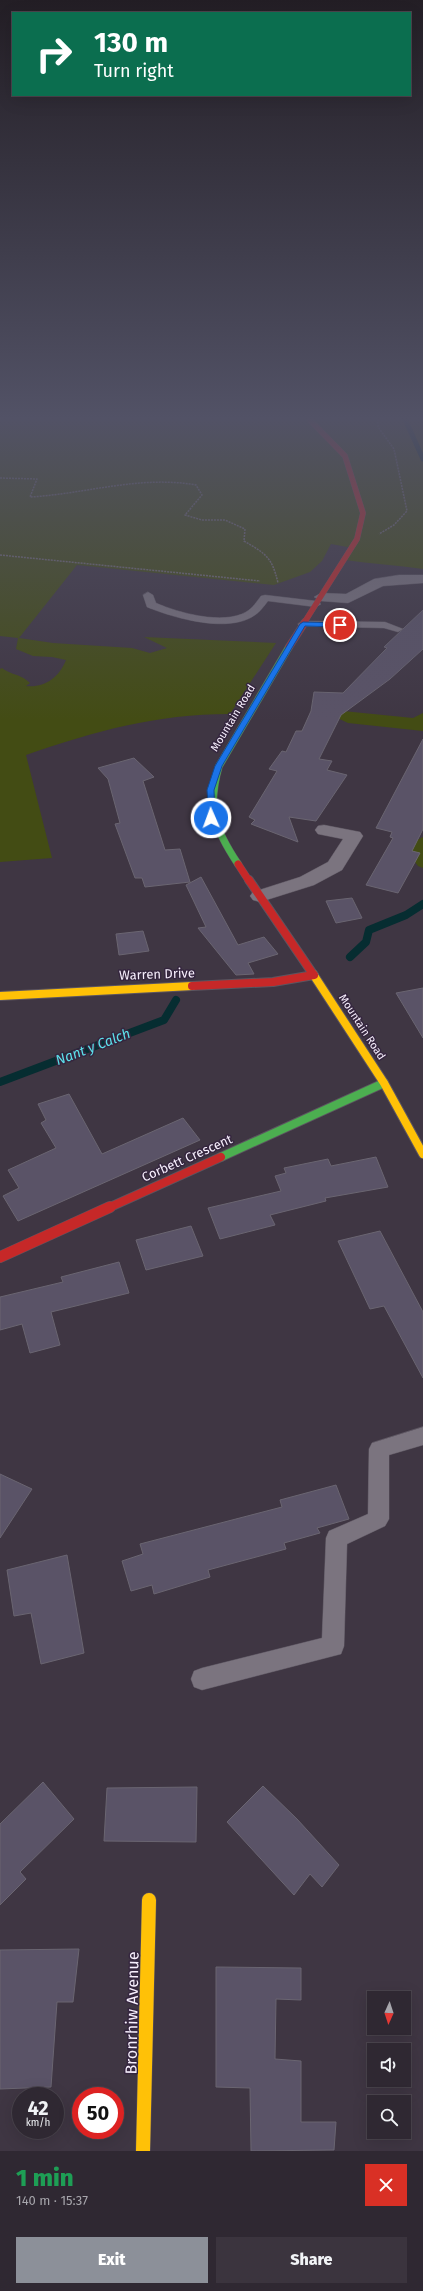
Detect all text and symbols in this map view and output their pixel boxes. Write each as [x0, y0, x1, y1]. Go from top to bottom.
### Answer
text: 130 m [94, 26, 168, 59]
icon: right [28, 28, 80, 80]
text: Turn right [94, 60, 174, 82]
pin [323, 608, 357, 642]
icon: arrive [329, 614, 351, 636]
street label: Mountain Road [208, 682, 258, 754]
position arrow [190, 797, 232, 839]
street label: Warren Drive [119, 965, 195, 983]
street label: Mountain Road [336, 992, 388, 1062]
water label: Nant y Calch [53, 1025, 133, 1069]
street label: Corbett Crescent [139, 1131, 235, 1185]
street label: Bronrhiw Avenue [121, 1951, 143, 2075]
north arrow [367, 1991, 411, 2035]
map controls [367, 1991, 411, 2139]
button: sound [367, 2043, 411, 2087]
speed limit sign: 50 [72, 2087, 124, 2139]
button: search [367, 2095, 411, 2139]
text: 42 [27, 2096, 49, 2120]
text: km/h [26, 2117, 50, 2129]
text: 1 min [16, 2164, 74, 2192]
button: close [365, 2164, 407, 2206]
text: 140 m · 15:37 [16, 2193, 88, 2208]
button: Exit [16, 2237, 208, 2283]
button: Share [216, 2237, 407, 2283]

